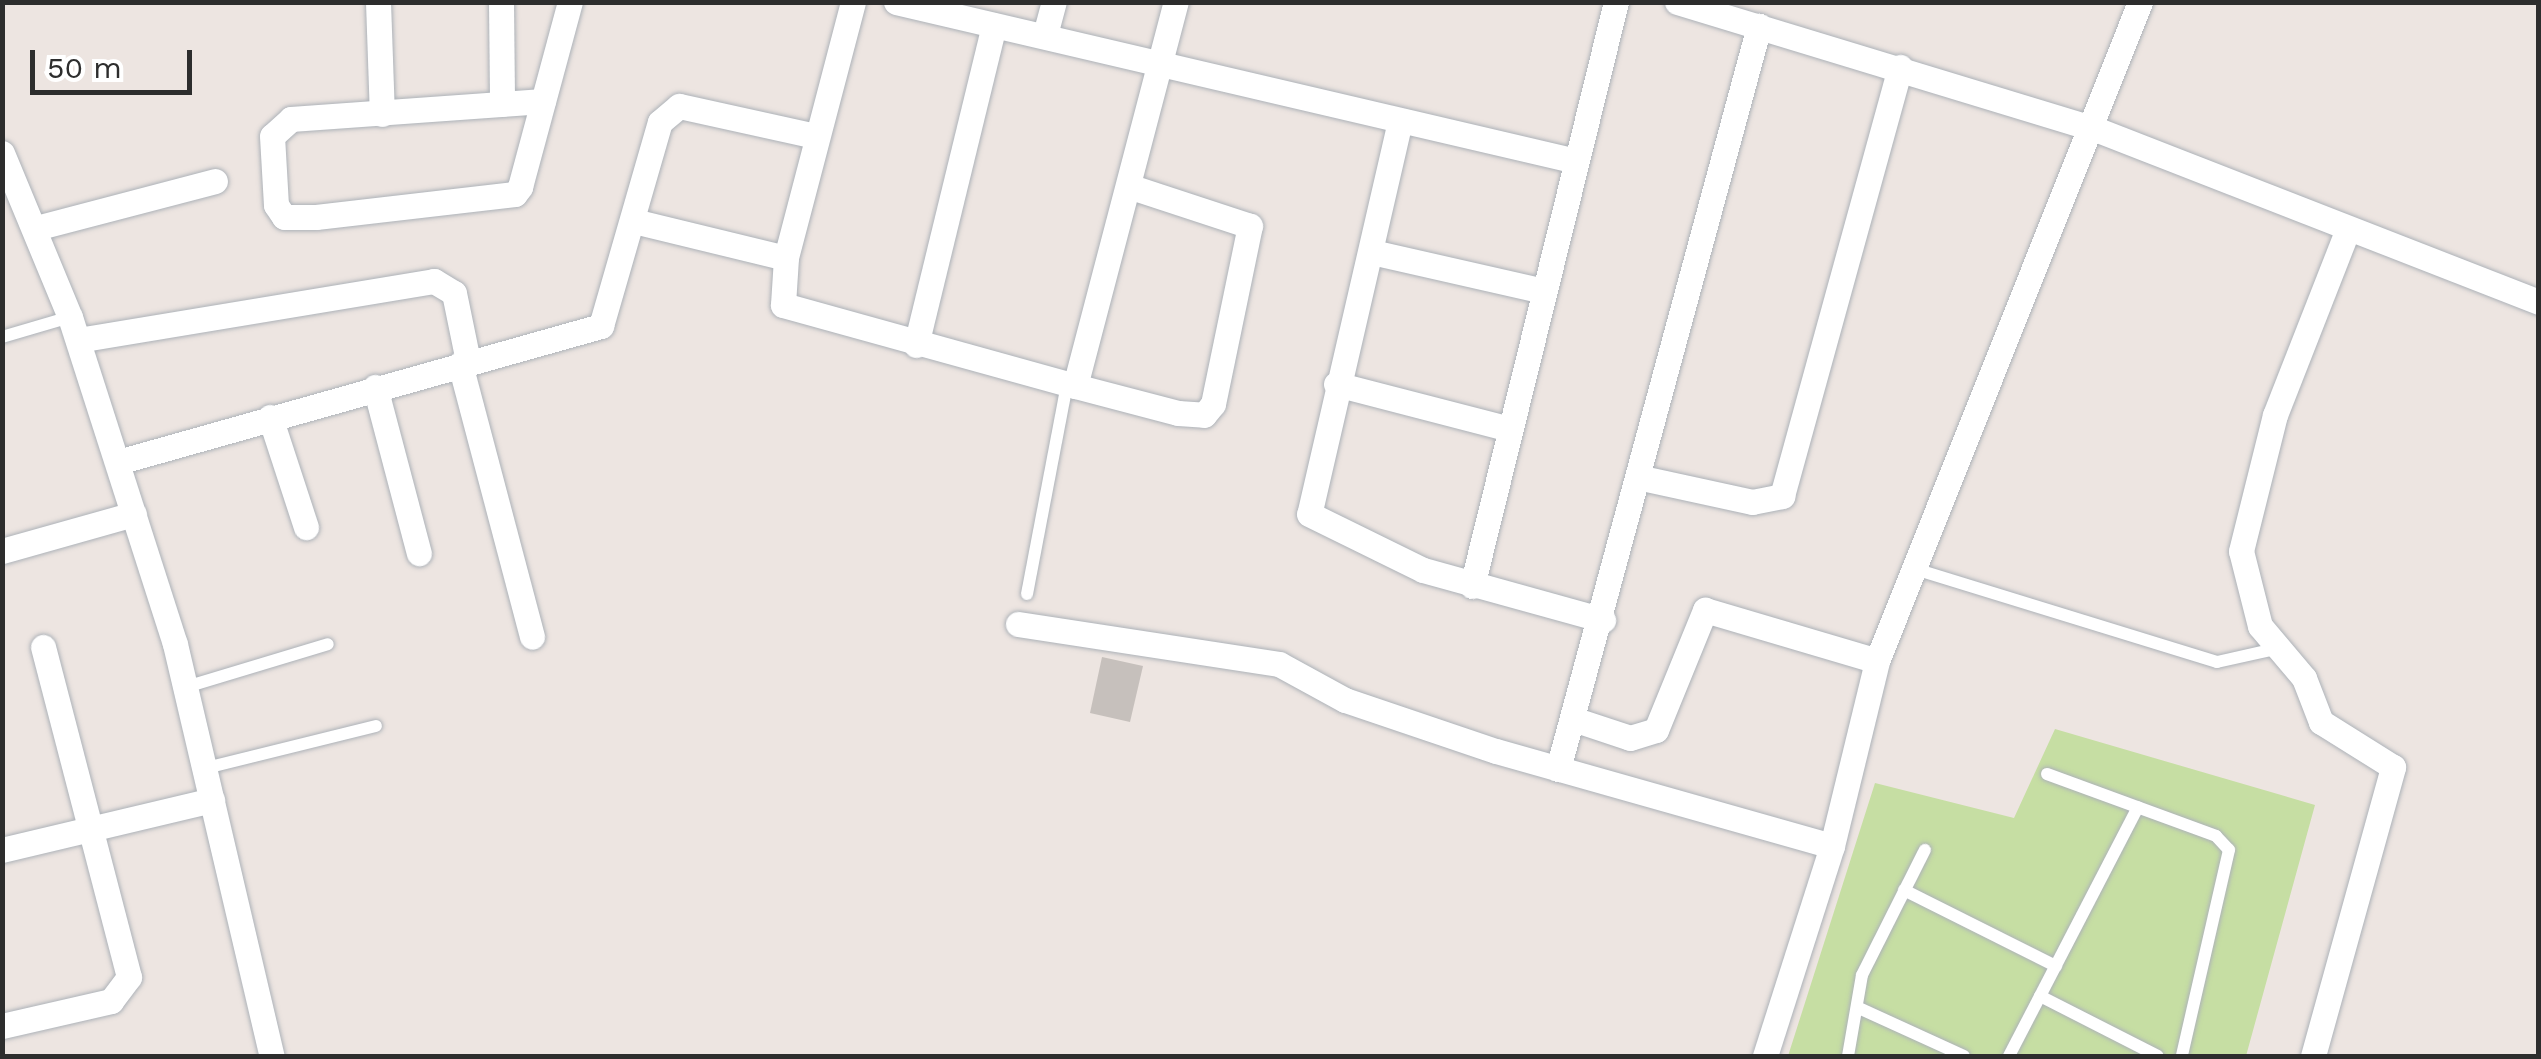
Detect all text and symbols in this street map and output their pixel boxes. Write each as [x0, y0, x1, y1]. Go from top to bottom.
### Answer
scale bar [35, 30, 198, 92]
text: 50 m [47, 50, 122, 85]

